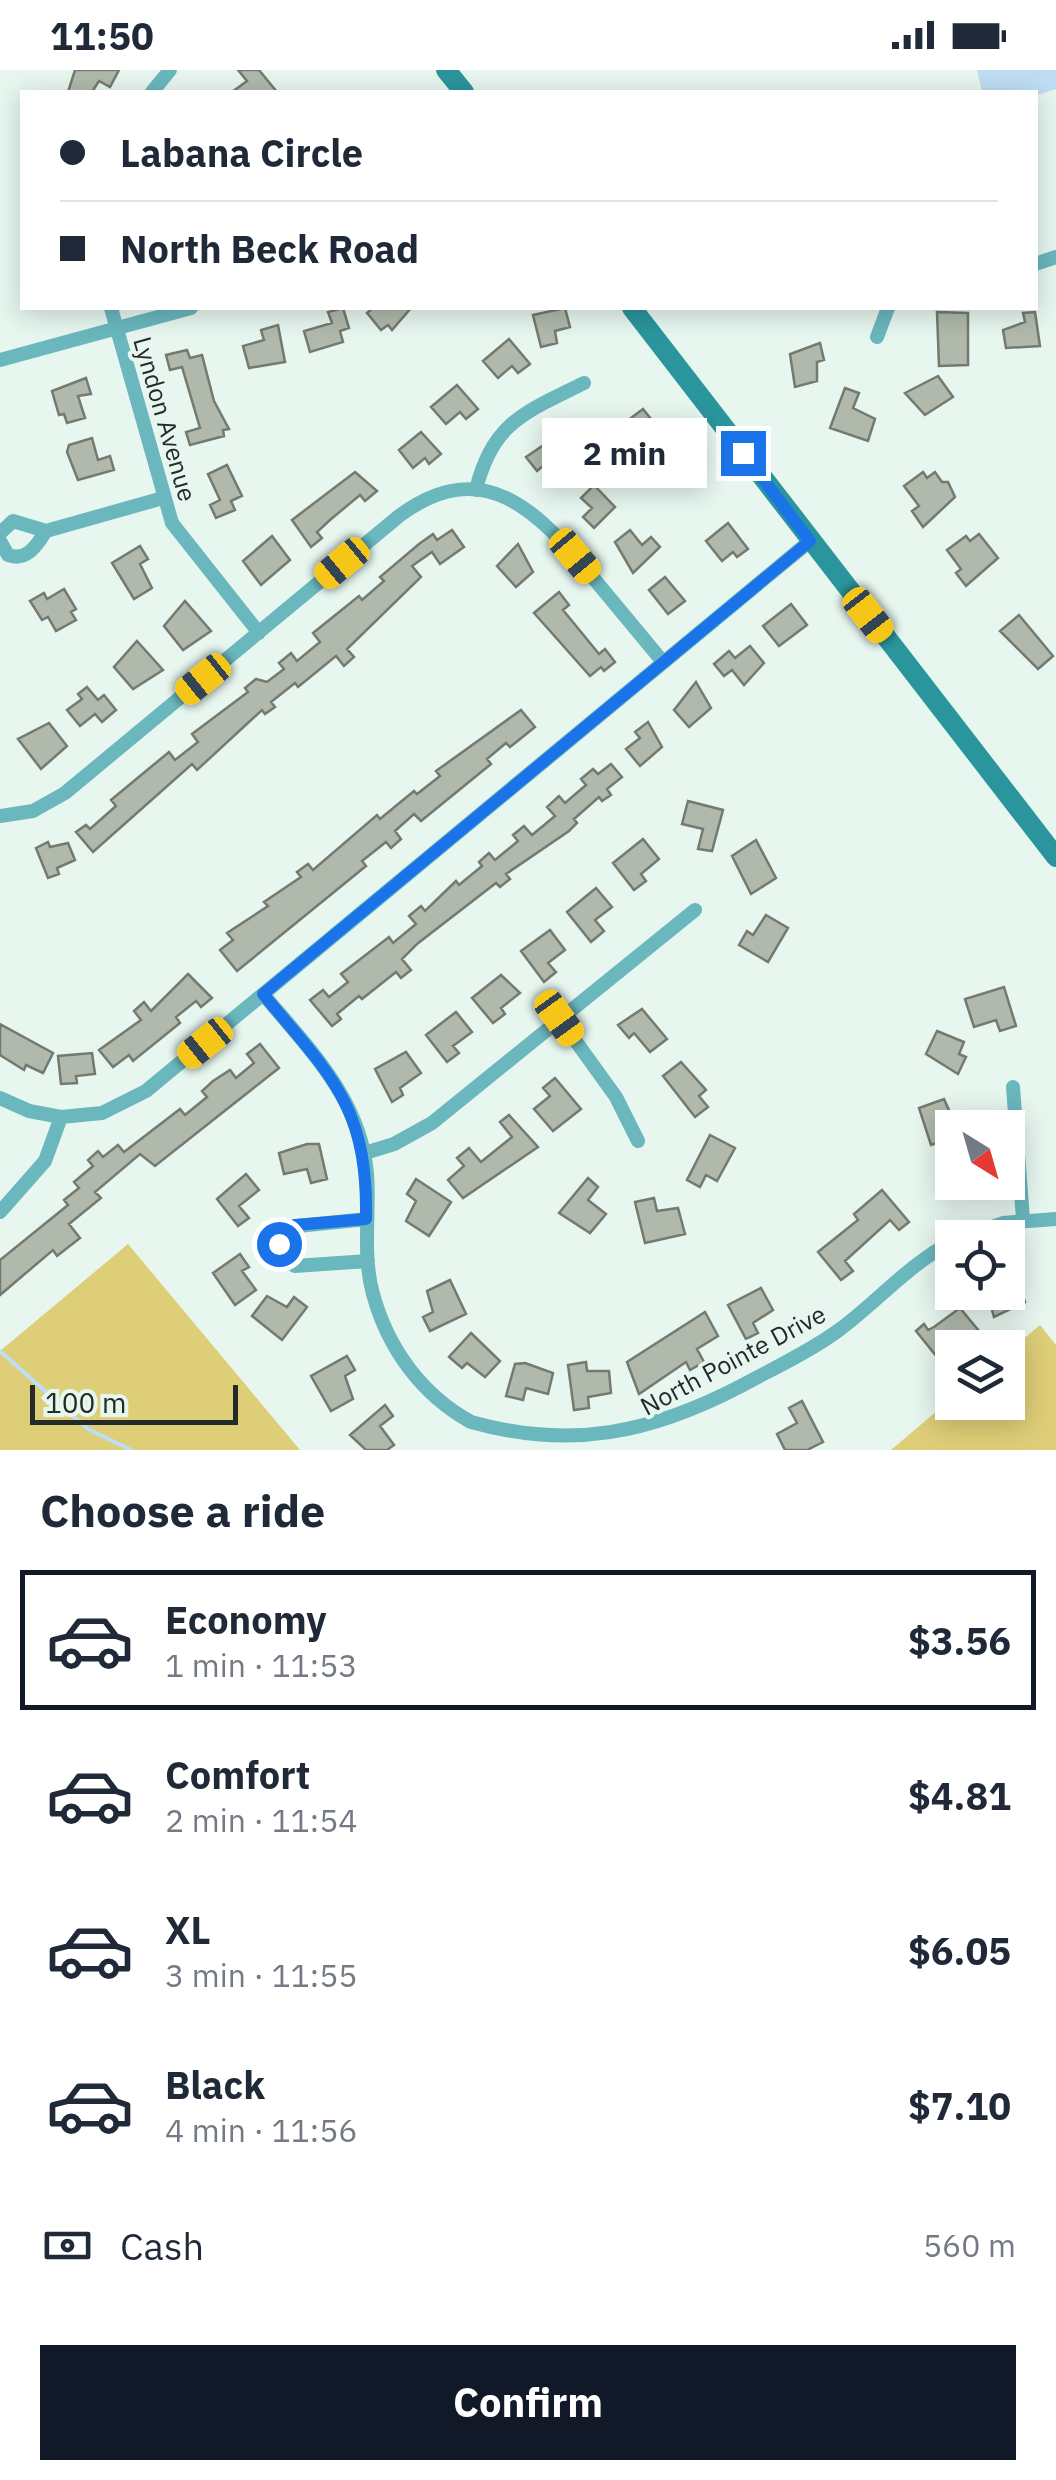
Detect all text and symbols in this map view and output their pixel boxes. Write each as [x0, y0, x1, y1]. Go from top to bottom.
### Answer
text: 11:50 [50, 11, 154, 60]
text: Labana Circle [120, 128, 363, 177]
text: North Beck Road [120, 224, 419, 273]
street label: Lyndon Avenue [126, 332, 205, 505]
callout: 2 min [543, 418, 708, 488]
route end [721, 431, 766, 476]
text: 2 min [583, 432, 666, 474]
car [544, 523, 606, 589]
car [309, 532, 375, 594]
car [838, 582, 898, 648]
car [170, 648, 236, 710]
car [529, 985, 589, 1051]
car [172, 1012, 238, 1074]
north arrow [935, 1110, 1025, 1200]
map controls [935, 1110, 1025, 1420]
button: locate [935, 1220, 1025, 1310]
route start [257, 1222, 302, 1267]
street label: North Pointe Drive [634, 1297, 831, 1422]
button: layers [935, 1330, 1025, 1420]
scale bar [30, 1380, 238, 1424]
text: 100 m [45, 1384, 126, 1421]
text: Choose a ride [40, 1481, 325, 1539]
icon: car [45, 1595, 135, 1685]
text: Economy [165, 1595, 327, 1644]
text: $3.56 [908, 1616, 1011, 1665]
text: 1 min · 11:53 [165, 1644, 358, 1686]
icon: car [45, 1750, 135, 1840]
text: Comfort [165, 1750, 310, 1799]
text: $4.81 [908, 1771, 1011, 1820]
text: 2 min · 11:54 [165, 1799, 358, 1841]
icon: car [45, 1905, 135, 1995]
text: XL [165, 1905, 211, 1954]
text: $6.05 [908, 1926, 1011, 1975]
text: 3 min · 11:55 [165, 1954, 358, 1996]
icon: car [45, 2060, 135, 2150]
text: Black [165, 2060, 265, 2109]
text: $7.10 [908, 2081, 1011, 2130]
text: 4 min · 11:56 [165, 2109, 358, 2151]
icon: cash [40, 2218, 95, 2273]
text: Cash [120, 2221, 204, 2270]
text: 560 m [923, 2224, 1016, 2266]
button: Confirm [40, 2345, 1016, 2460]

